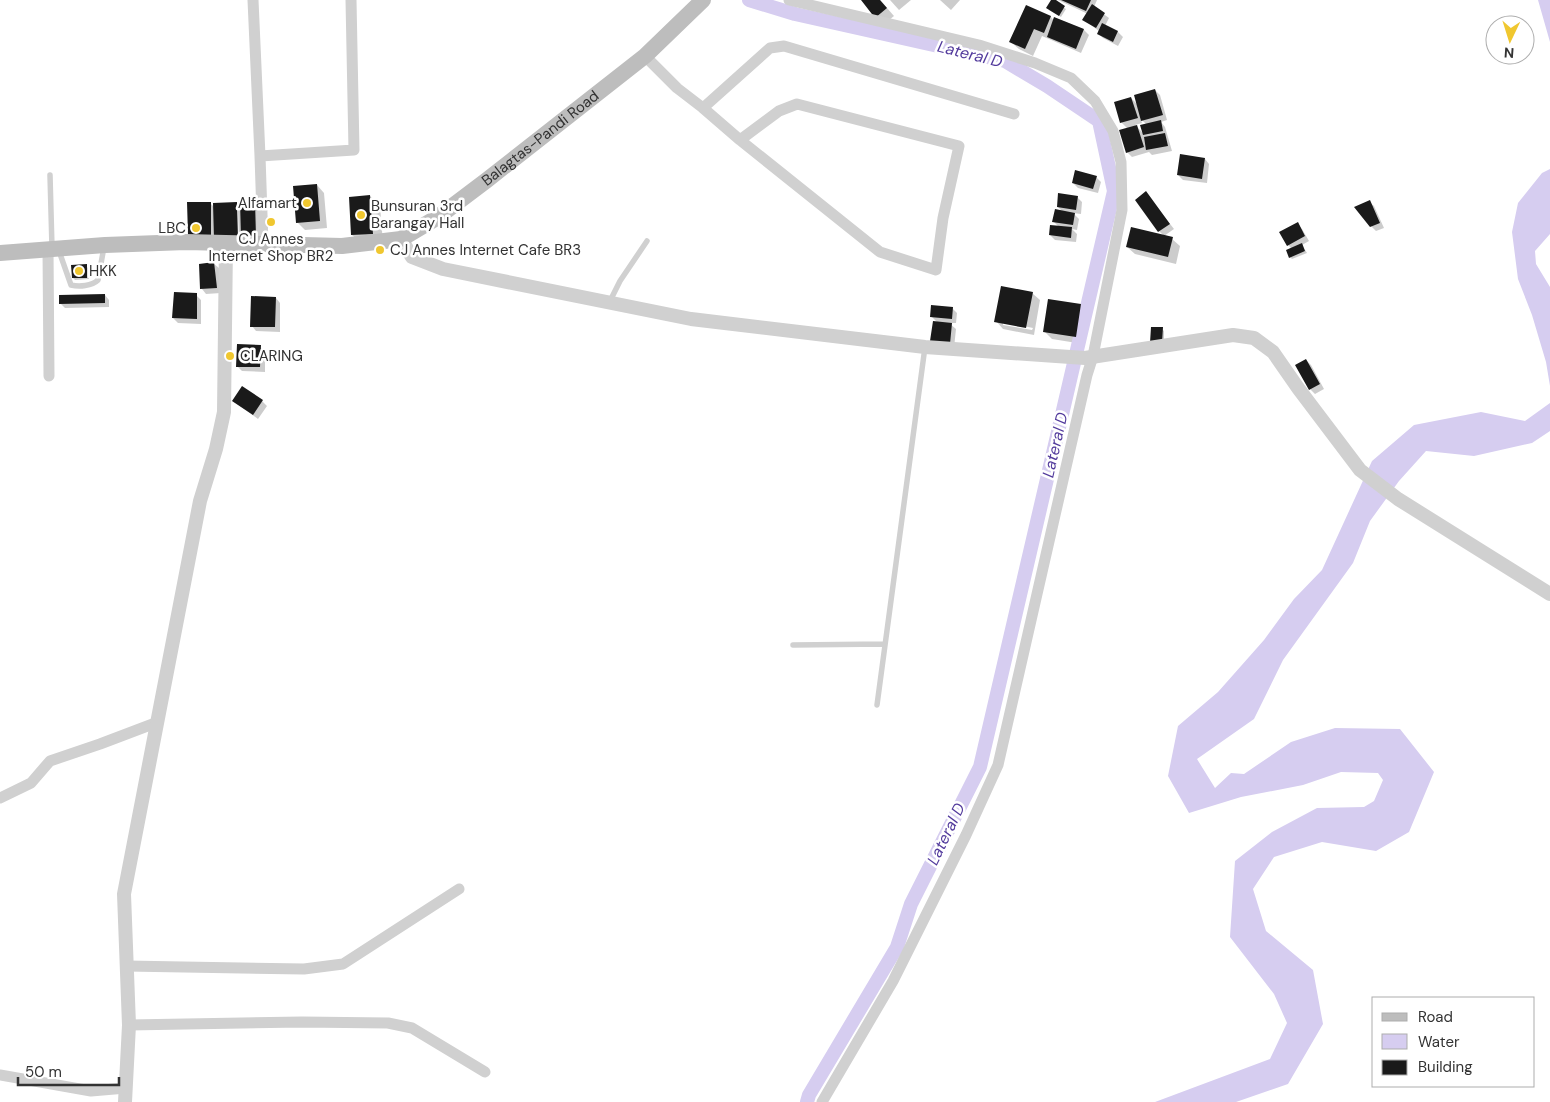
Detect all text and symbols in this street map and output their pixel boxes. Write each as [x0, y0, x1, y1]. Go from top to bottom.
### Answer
north arrow [1485, 15, 1535, 65]
water label: Lateral D [935, 36, 1005, 72]
text: N [1503, 44, 1515, 62]
street label: Balagtas-Pandi Road [477, 86, 603, 190]
place label: Alfamart [238, 193, 297, 213]
place label: Bunsuran 3rd Barangay Hall [371, 196, 464, 233]
marker: Alfamart [301, 197, 313, 209]
marker: Bunsuran 3rd Barangay Hall [355, 209, 367, 221]
marker: CJ Annes Internet Shop BR2 [265, 216, 277, 228]
place label: LBC [158, 218, 186, 238]
marker: LBC [190, 222, 202, 234]
place label: CJ Annes Internet Shop BR2 [209, 229, 333, 266]
place label: CJ Annes Internet Cafe BR3 [390, 240, 581, 260]
marker: CJ Annes Internet Cafe BR3 [374, 244, 386, 256]
place label: HKK [89, 261, 117, 281]
marker: HKK [73, 265, 85, 277]
place label: CLARING [240, 346, 303, 366]
marker: CLARING [224, 350, 236, 362]
water label: Lateral D [1037, 410, 1073, 480]
water label: Lateral D [922, 800, 970, 868]
legend [1372, 997, 1535, 1087]
text: Road [1418, 1007, 1453, 1027]
text: Water [1418, 1032, 1460, 1052]
scale bar [18, 1054, 119, 1086]
text: Building [1418, 1057, 1473, 1077]
text: 50 m [25, 1062, 62, 1082]

